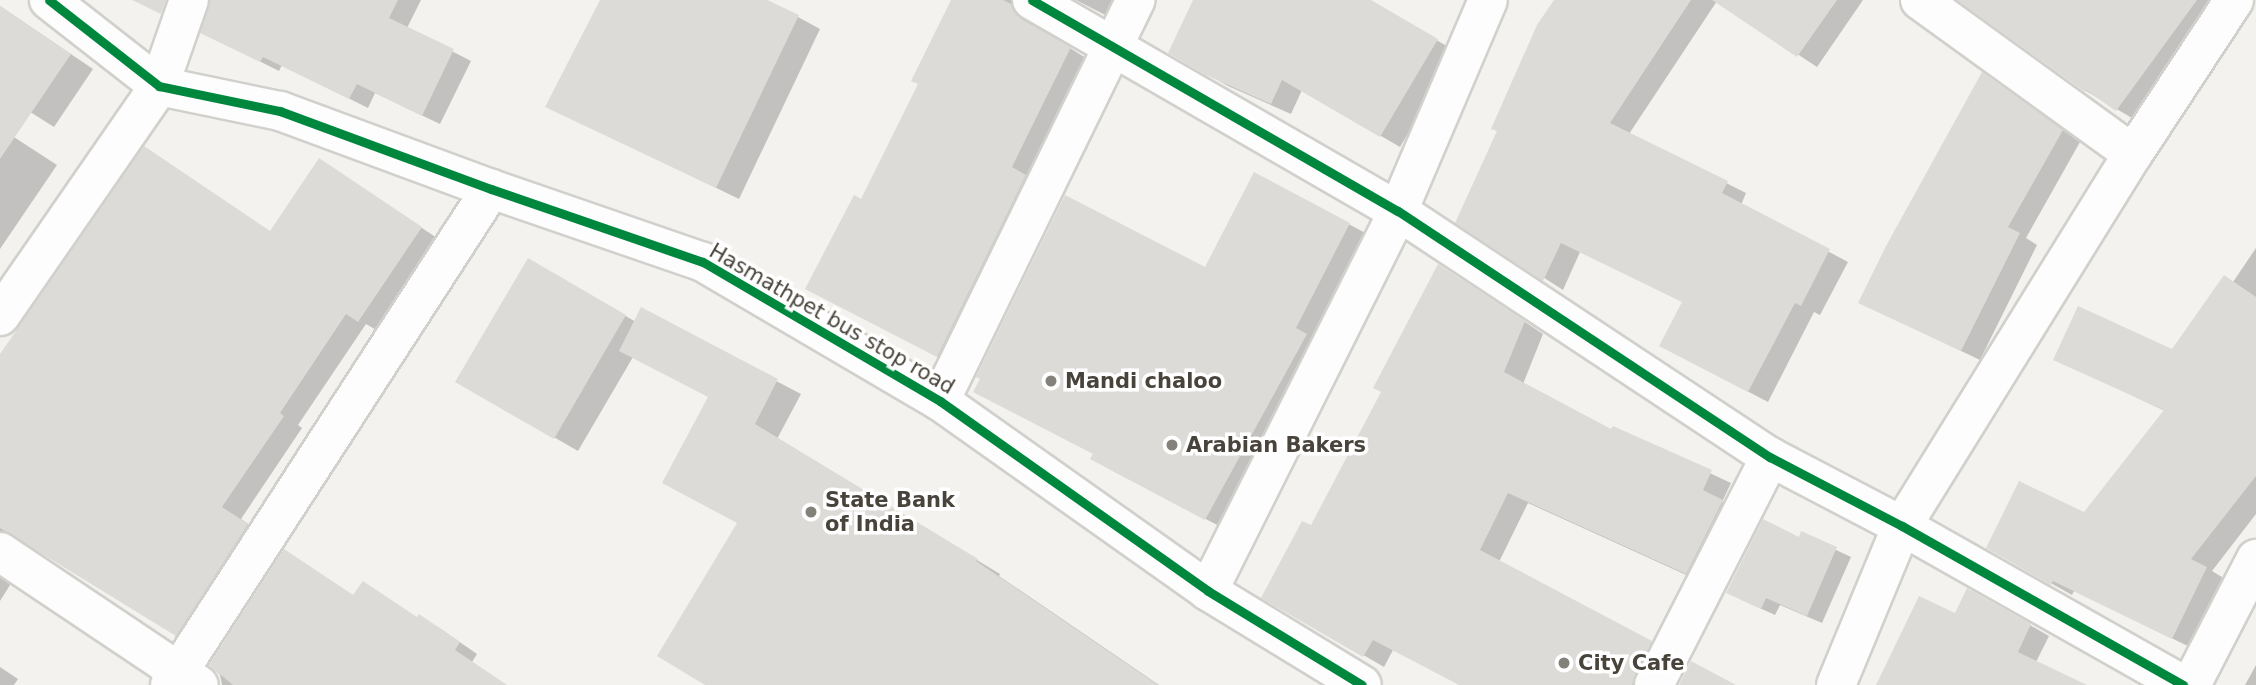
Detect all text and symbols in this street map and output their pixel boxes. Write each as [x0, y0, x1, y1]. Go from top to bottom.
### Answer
street label: Hasmathpet bus stop road [705, 238, 959, 400]
place label: Mandi chaloo [1065, 368, 1222, 394]
marker: Mandi chaloo [1043, 373, 1059, 389]
place label: Arabian Bakers [1186, 432, 1366, 458]
marker: Arabian Bakers [1164, 437, 1180, 453]
place label: State Bank of India [825, 487, 955, 537]
marker: State Bank of India [803, 504, 819, 520]
place label: City Cafe [1578, 650, 1685, 676]
marker: City Cafe [1556, 655, 1572, 671]

